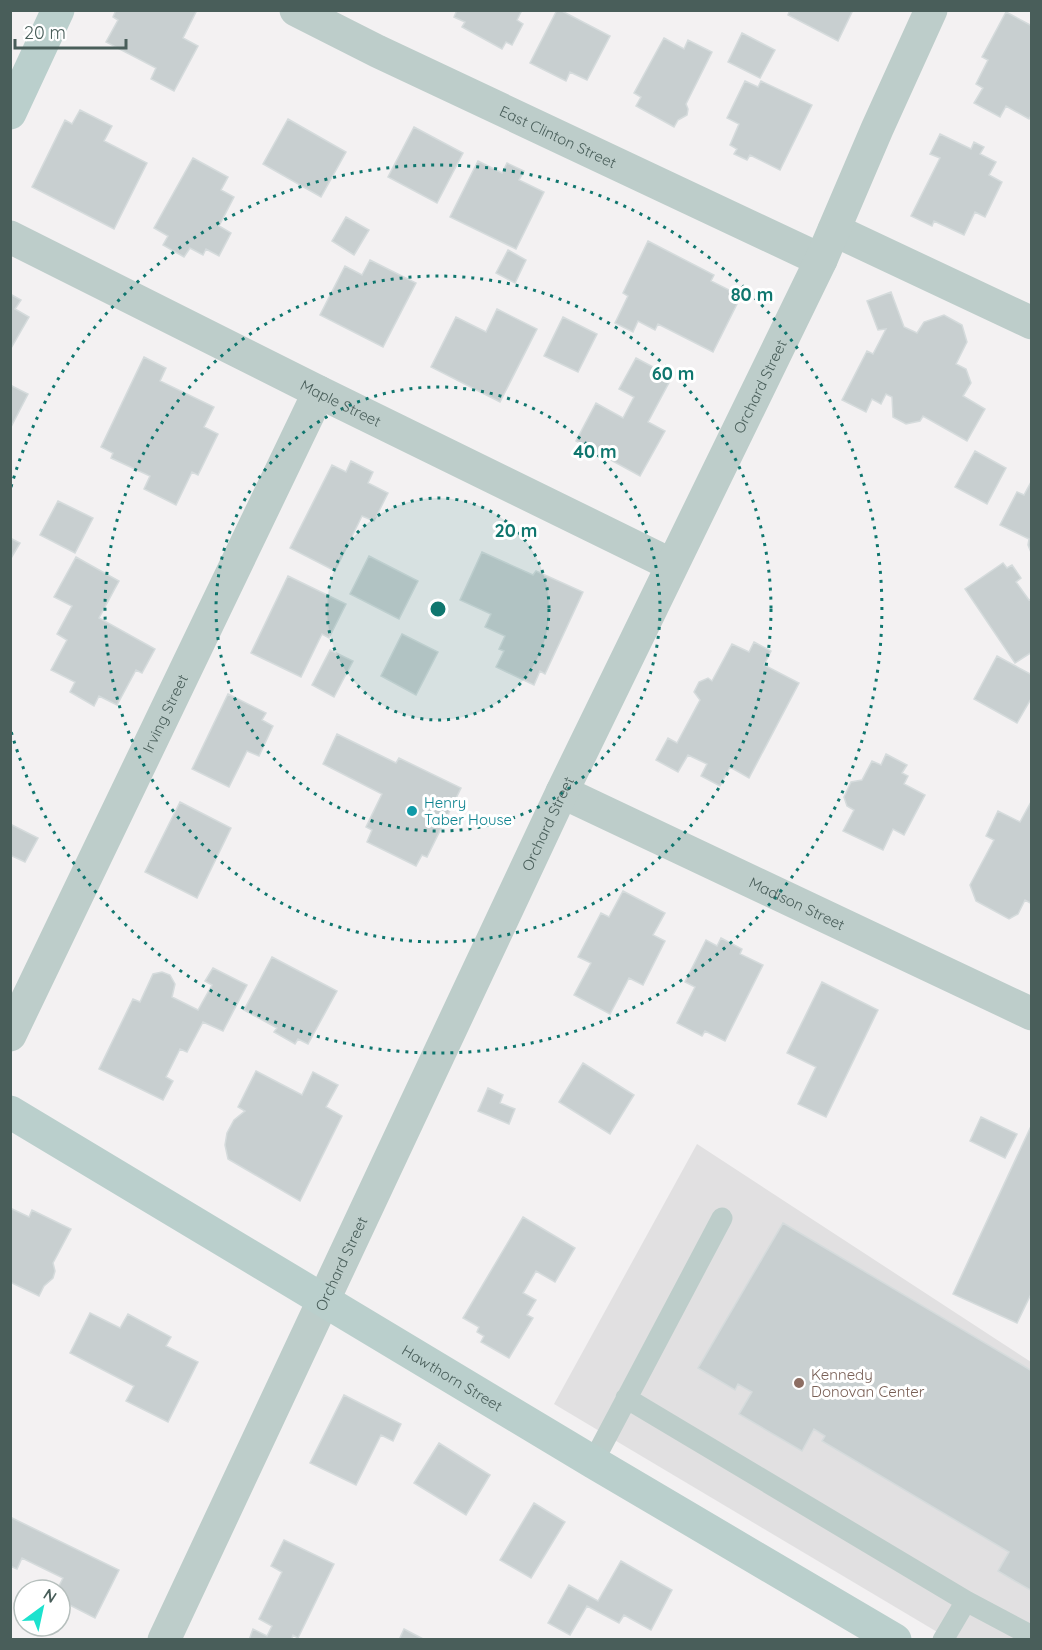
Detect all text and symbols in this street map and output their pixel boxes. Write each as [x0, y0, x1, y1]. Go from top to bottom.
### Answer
scale bar [15, 12, 126, 50]
text: 20 m [24, 21, 66, 44]
street label: East Clinton Street [497, 101, 620, 172]
text: 80 m [731, 283, 773, 306]
street label: Orchard Street [729, 336, 790, 436]
text: 60 m [652, 362, 694, 385]
street label: Maple Street [297, 375, 384, 430]
text: 40 m [573, 440, 617, 463]
text: 20 m [495, 519, 537, 542]
centre of rings [428, 599, 448, 619]
street label: Irving Street [138, 671, 192, 755]
street label: Orchard Street [517, 773, 578, 874]
place label: Henry Taber House [424, 793, 512, 829]
marker: Henry Taber House [405, 804, 419, 818]
street label: Madison Street [746, 872, 848, 934]
street label: Orchard Street [310, 1213, 371, 1314]
street label: Hawthorn Street [399, 1340, 506, 1415]
place label: Kennedy Donovan Center [811, 1365, 925, 1401]
marker: Kennedy Donovan Center [792, 1376, 806, 1390]
north arrow [12, 1578, 72, 1638]
text: N [40, 1584, 61, 1607]

